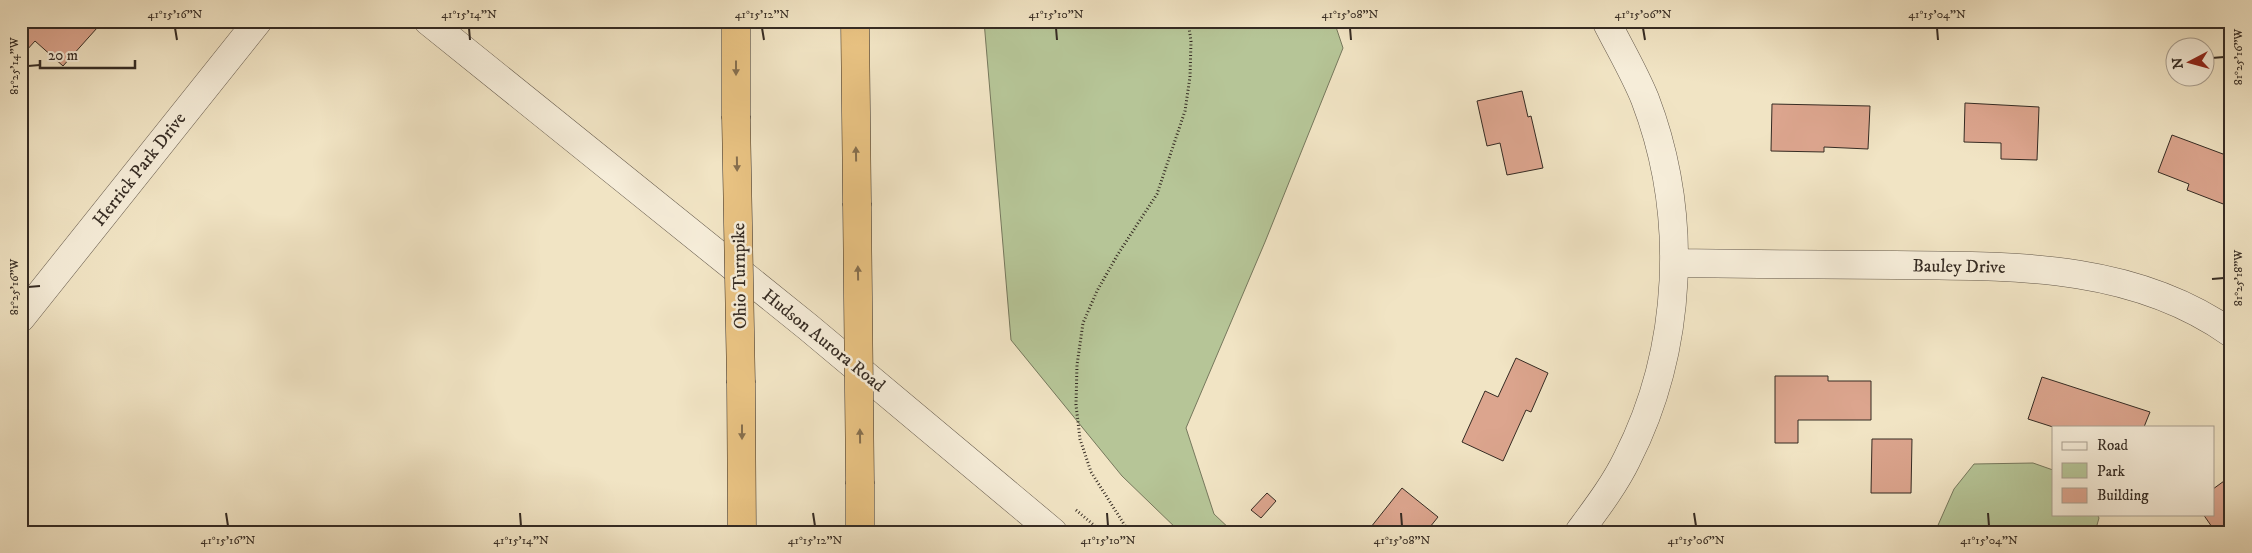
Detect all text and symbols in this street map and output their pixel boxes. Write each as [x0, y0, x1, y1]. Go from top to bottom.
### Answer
text: 41°15'16"N [148, 7, 203, 22]
text: 41°15'14"N [441, 7, 497, 22]
text: 41°15'12"N [735, 7, 789, 22]
text: 41°15'10"N [1028, 7, 1084, 22]
text: 41°15'08"N [1322, 7, 1379, 22]
text: 41°15'06"N [1614, 7, 1672, 22]
text: 41°15'04"N [1908, 7, 1966, 22]
text: 81°25'16"W [2231, 28, 2246, 85]
text: 81°25'14"W [7, 36, 22, 95]
scale bar [40, 38, 135, 70]
north arrow [2164, 38, 2214, 88]
text: 20 m [48, 46, 78, 65]
text: N [2168, 56, 2188, 70]
one-way arrow [732, 61, 740, 77]
street label: Herrick Park Drive [89, 108, 191, 231]
one-way arrow [852, 146, 860, 162]
one-way arrow [734, 157, 742, 173]
street label: Ohio Turnpike [728, 223, 752, 329]
text: 81°25'18"W [2231, 249, 2246, 306]
street label: Bauley Drive [1912, 255, 2006, 279]
text: 81°25'16"W [7, 258, 22, 315]
one-way arrow [853, 265, 861, 281]
street label: Hudson Aurora Road [758, 285, 889, 397]
one-way arrow [738, 424, 746, 440]
legend [2052, 426, 2214, 516]
one-way arrow [856, 427, 864, 443]
text: Road [2097, 436, 2129, 455]
text: Park [2097, 462, 2126, 481]
text: Building [2097, 486, 2149, 505]
text: 41°15'16"N [201, 533, 256, 548]
text: 41°15'14"N [493, 533, 549, 548]
text: 41°15'12"N [788, 533, 842, 548]
text: 41°15'10"N [1080, 533, 1136, 548]
text: 41°15'08"N [1374, 533, 1431, 548]
text: 41°15'06"N [1667, 533, 1725, 548]
text: 41°15'04"N [1960, 533, 2018, 548]

